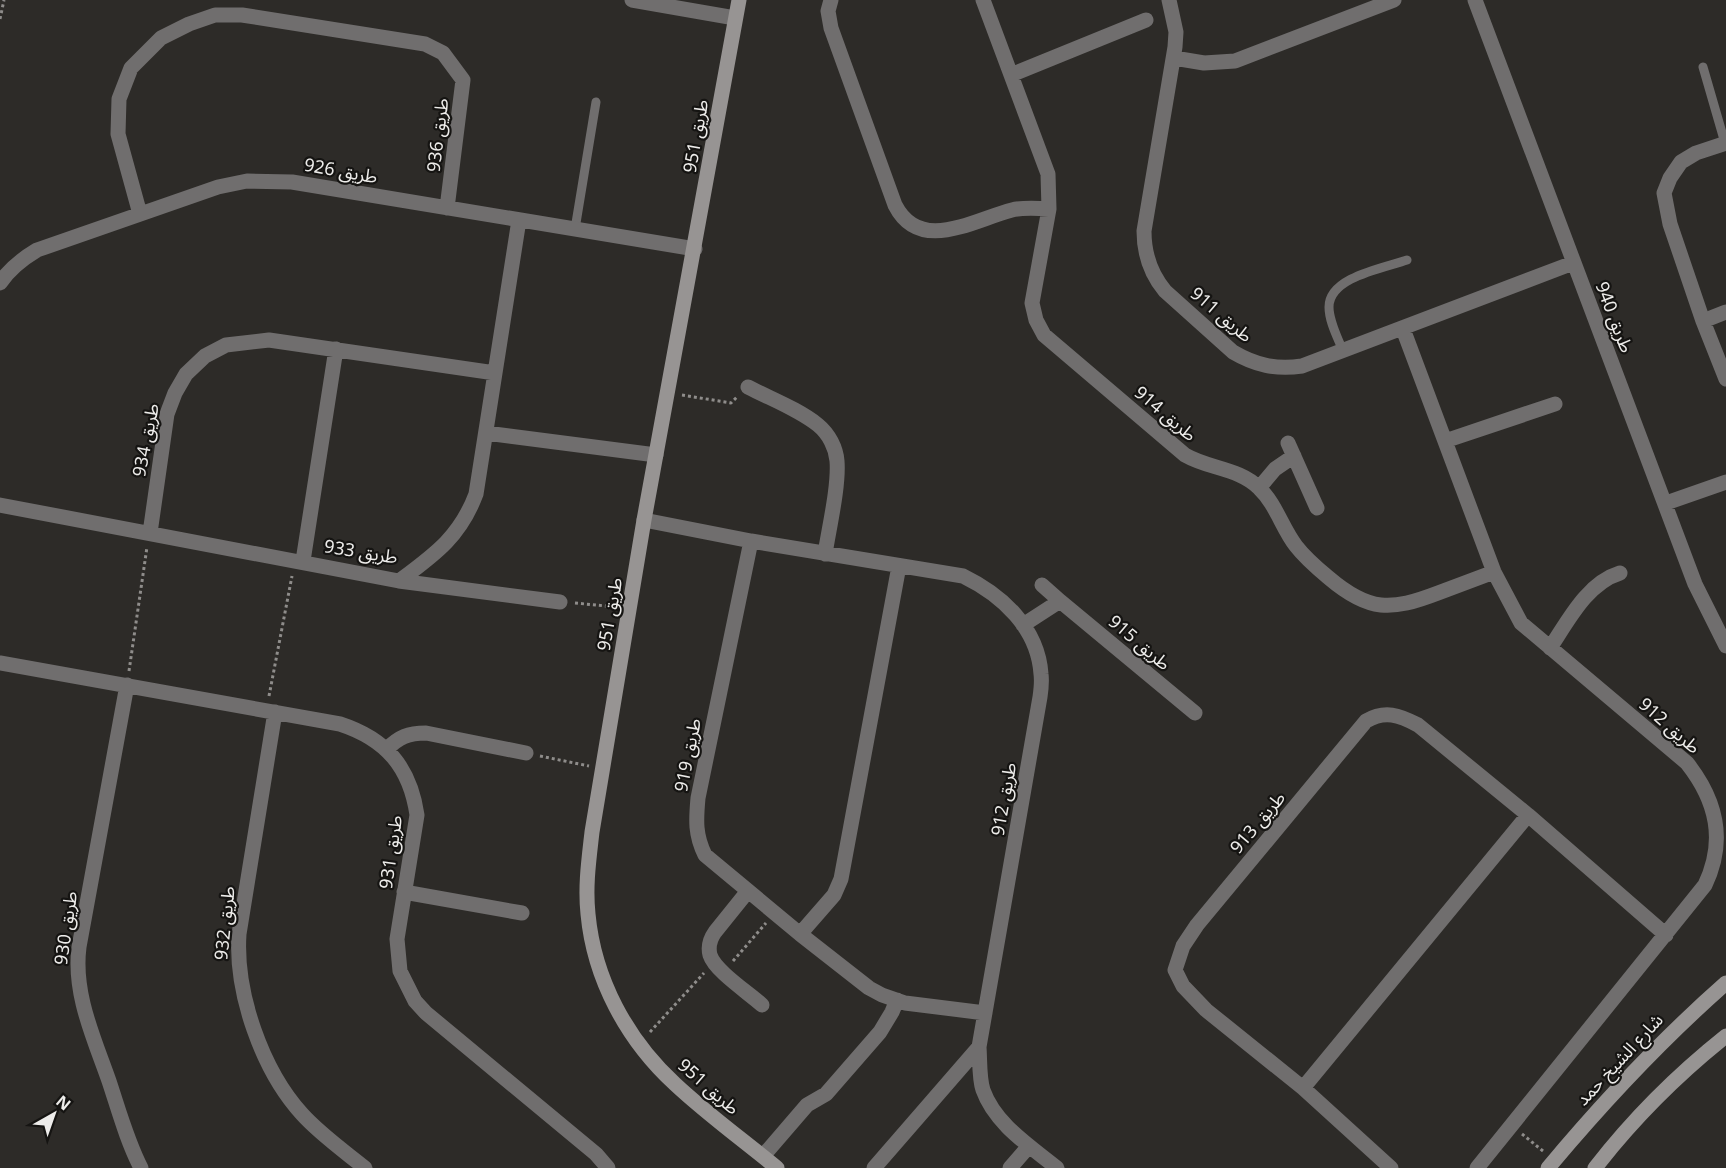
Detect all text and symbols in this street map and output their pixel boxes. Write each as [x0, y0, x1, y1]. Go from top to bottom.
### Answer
street label: طريق 936 [421, 97, 453, 173]
street label: طريق 951 [677, 97, 713, 175]
street label: طريق 926 [302, 152, 380, 188]
street label: طريق 940 [1590, 278, 1640, 356]
street label: طريق 911 [1186, 281, 1258, 347]
street label: طريق 914 [1130, 380, 1202, 446]
street label: طريق 934 [126, 401, 164, 479]
street label: طريق 933 [322, 533, 400, 569]
street label: طريق 951 [591, 575, 627, 653]
street label: طريق 915 [1104, 609, 1176, 675]
street label: طريق 912 [1634, 692, 1706, 758]
street label: طريق 919 [668, 716, 706, 794]
street label: طريق 912 [985, 760, 1021, 838]
street label: طريق 913 [1224, 786, 1290, 858]
street label: طريق 931 [373, 814, 407, 890]
street label: طريق 932 [208, 885, 240, 961]
street label: طريق 930 [48, 890, 82, 966]
street label: شارع الشيخ حمد [1570, 1008, 1670, 1112]
street label: طريق 951 [673, 1053, 745, 1119]
north arrow [24, 1084, 84, 1144]
text: N [52, 1090, 76, 1115]

